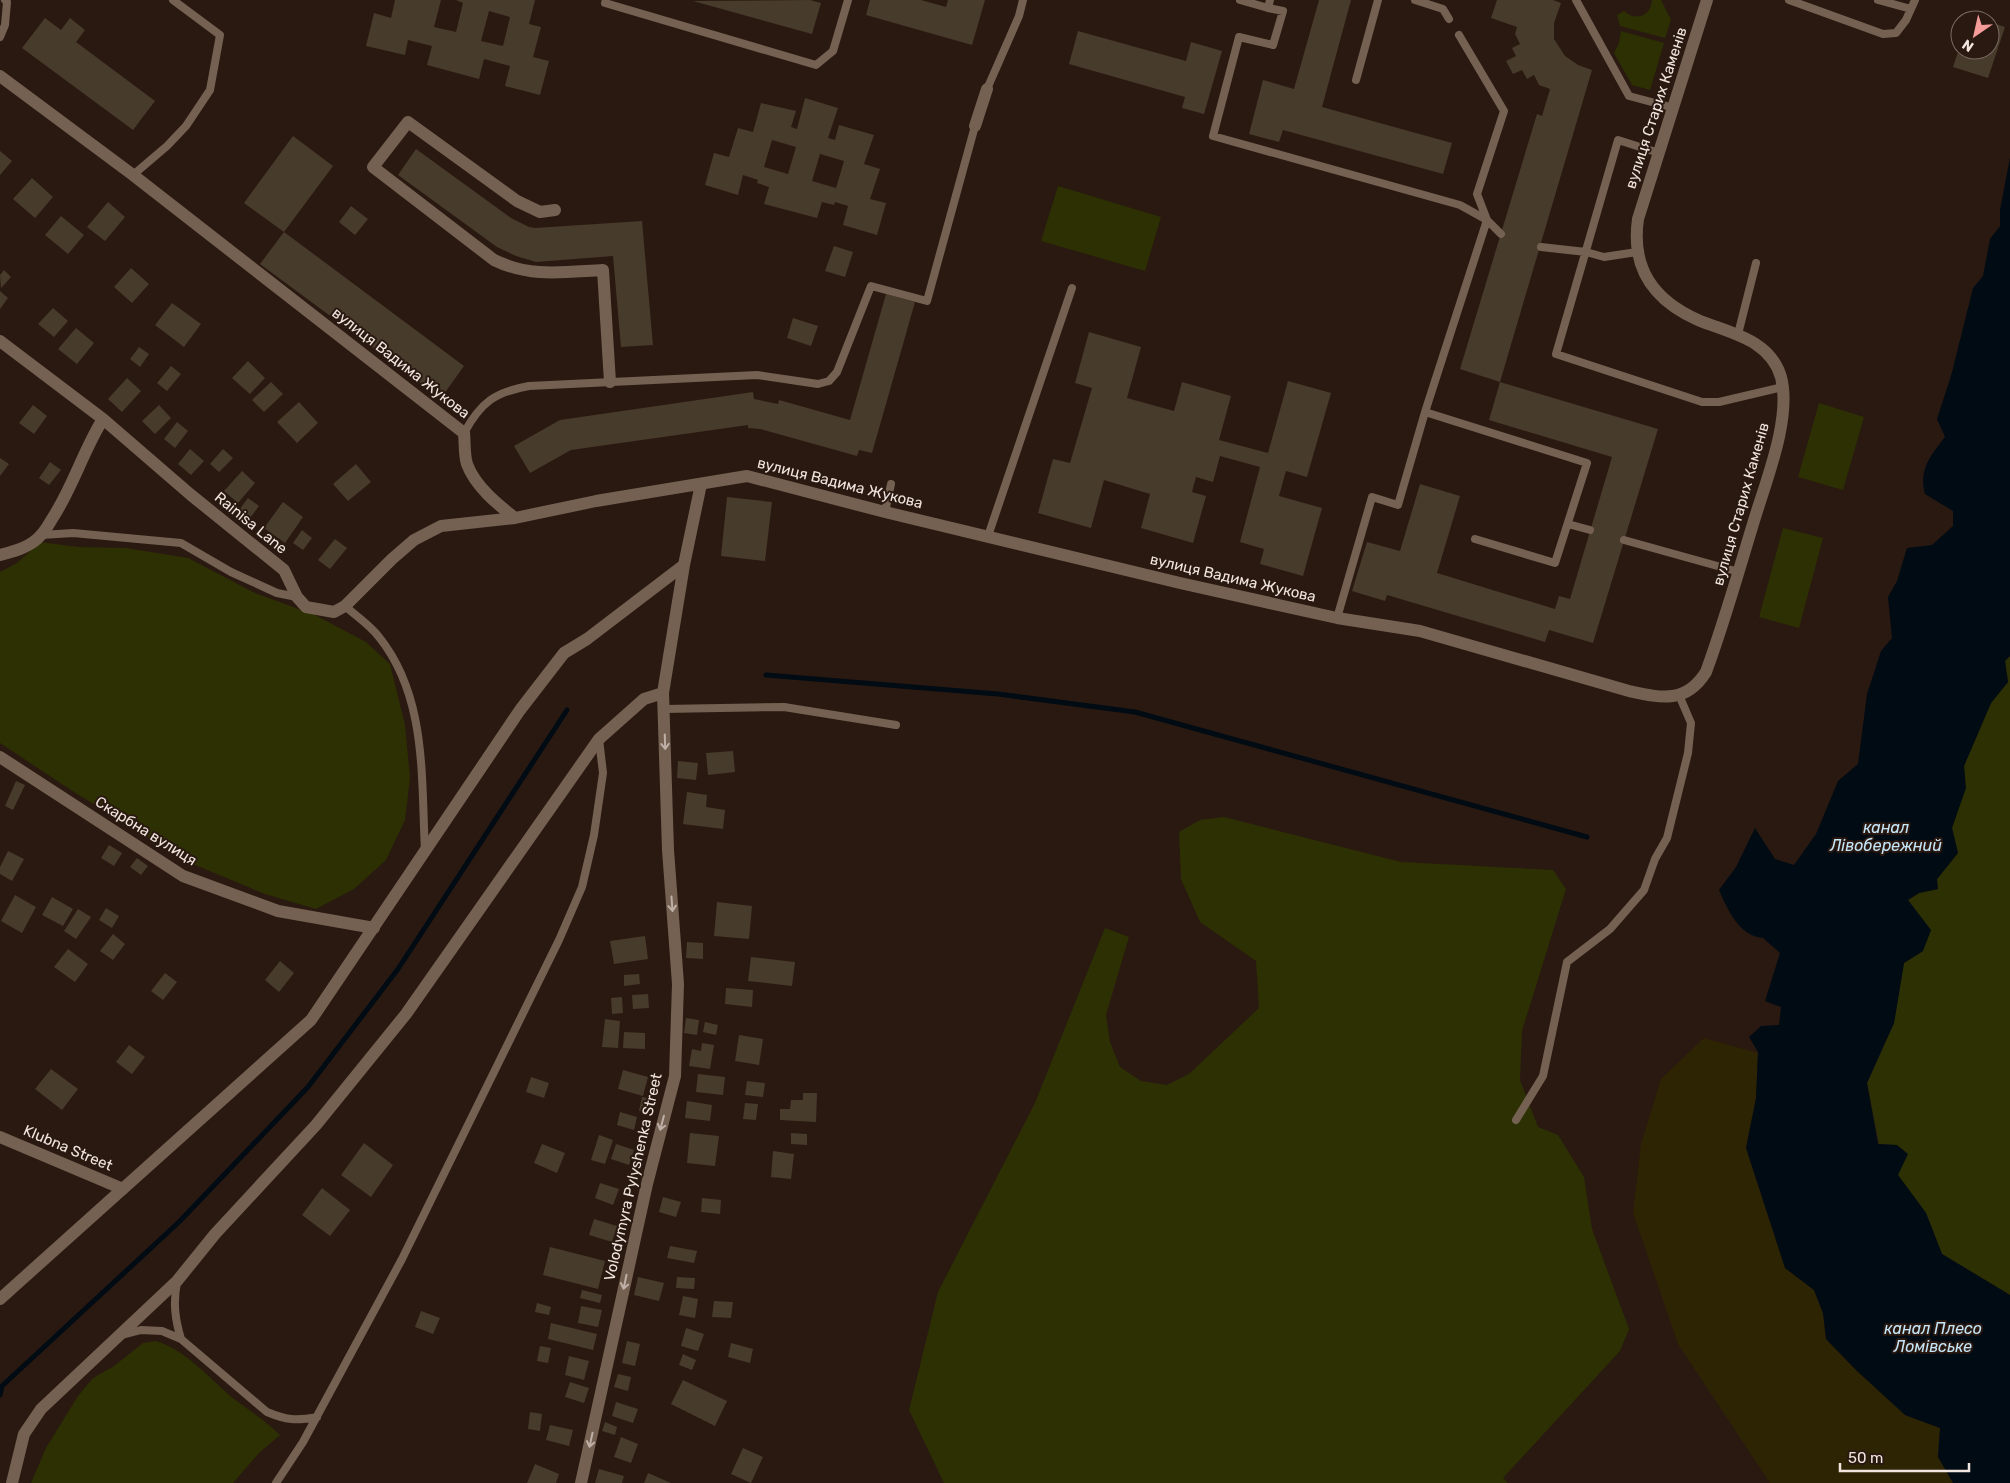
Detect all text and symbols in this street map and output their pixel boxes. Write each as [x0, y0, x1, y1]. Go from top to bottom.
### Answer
north arrow [1950, 10, 2000, 60]
street label: вулиця Старих Каменів [1621, 25, 1691, 191]
text: N [1959, 35, 1977, 55]
street label: вулиця Вадима Жукова [329, 304, 473, 422]
street label: вулиця Старих Каменів [1709, 420, 1773, 588]
street label: вулиця Вадима Жукова [755, 454, 925, 512]
street label: Rainisa Lane [211, 488, 291, 558]
street label: вулиця Вадима Жукова [1148, 550, 1318, 606]
one-way arrow [660, 734, 670, 750]
street label: Скарбна вулиця [92, 792, 200, 870]
water label: канал Лівобережний [1829, 818, 1942, 855]
one-way arrow [668, 896, 677, 912]
street label: Volodymyra Pylyshenka Street [600, 1071, 666, 1283]
one-way arrow [657, 1115, 667, 1131]
street label: Klubna Street [21, 1121, 115, 1175]
one-way arrow [620, 1273, 629, 1289]
water label: канал Плесо Ломівське [1884, 1319, 1982, 1356]
one-way arrow [585, 1432, 595, 1448]
scale bar [1840, 1440, 1969, 1472]
text: 50 m [1848, 1449, 1883, 1467]

